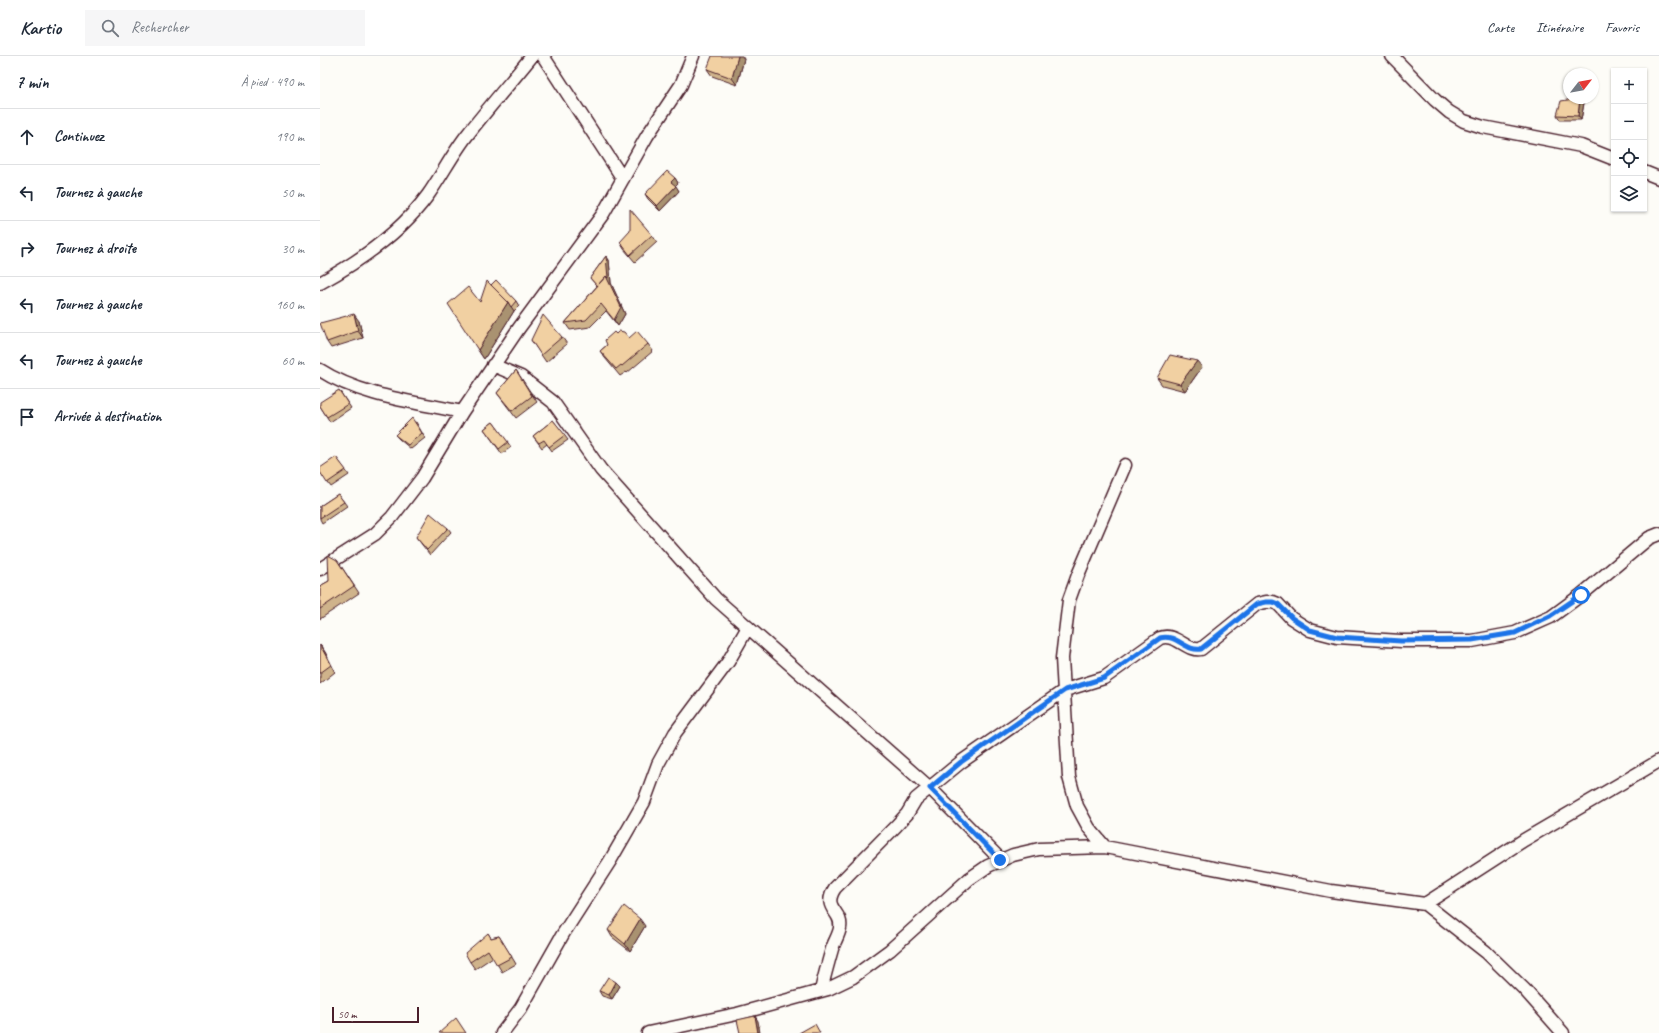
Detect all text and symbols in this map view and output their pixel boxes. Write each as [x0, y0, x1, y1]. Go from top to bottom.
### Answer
search box [85, 10, 365, 46]
text: Kartio [20, 16, 61, 40]
icon: search [99, 17, 121, 39]
text: Rechercher [131, 18, 189, 37]
text: Carte [1487, 19, 1514, 36]
text: Itinéraire [1536, 19, 1583, 36]
text: Favoris [1605, 19, 1639, 36]
north arrow [1563, 68, 1599, 104]
map controls [1611, 68, 1647, 212]
button: + [1611, 68, 1647, 104]
text: 7 min [16, 72, 49, 93]
text: À pied · 490 m [241, 74, 304, 90]
button: − [1611, 104, 1647, 140]
icon: ahead [16, 126, 38, 148]
text: Continuez [54, 127, 104, 146]
text: 190 m [276, 129, 304, 145]
button: locate [1611, 140, 1647, 176]
button: layers [1611, 176, 1647, 212]
icon: left [16, 182, 38, 204]
text: Tournez à gauche [54, 183, 141, 202]
text: 50 m [282, 185, 304, 201]
icon: right [16, 238, 38, 260]
text: Tournez à droite [54, 239, 136, 258]
text: 30 m [282, 241, 304, 257]
icon: left [16, 294, 38, 316]
text: Tournez à gauche [54, 295, 141, 314]
text: 160 m [276, 297, 304, 313]
icon: left [16, 350, 38, 372]
text: Tournez à gauche [54, 351, 141, 370]
text: 60 m [282, 353, 304, 369]
icon: arrive [16, 406, 38, 428]
text: Arrivée à destination [54, 407, 162, 426]
route start [1572, 586, 1590, 604]
route end [991, 851, 1009, 869]
scale bar [332, 1005, 419, 1024]
text: 50 m [338, 1007, 357, 1021]

